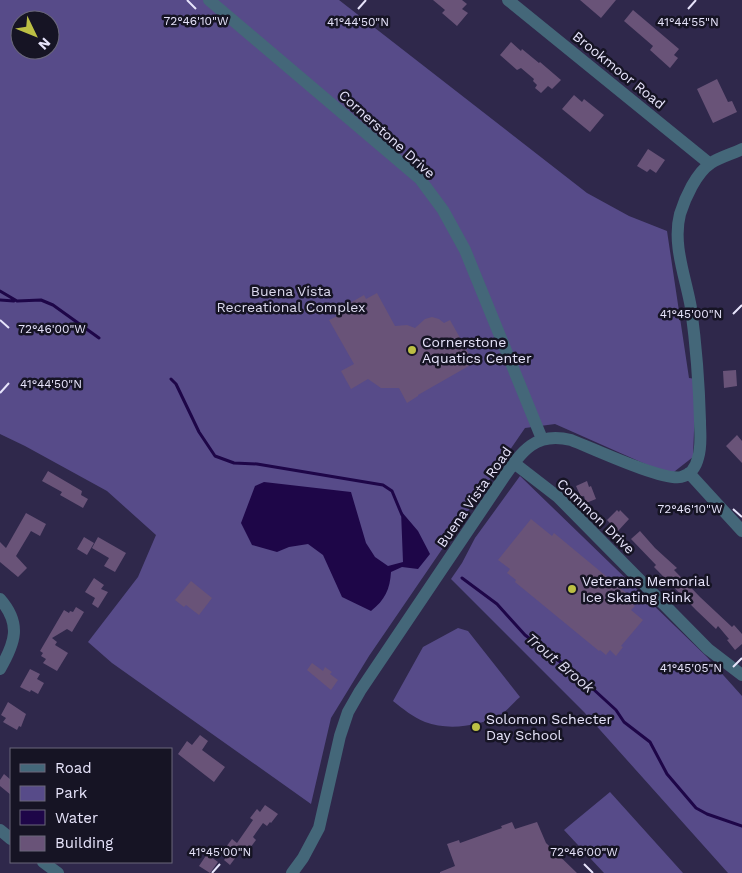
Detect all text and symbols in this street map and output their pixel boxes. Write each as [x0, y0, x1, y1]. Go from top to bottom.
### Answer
north arrow [10, 10, 60, 60]
text: 72°46'10"W [164, 14, 229, 28]
text: 41°44'50"N [327, 15, 389, 29]
text: 41°44'55"N [657, 15, 719, 29]
street label: Brookmoor Road [570, 28, 668, 112]
text: N [35, 35, 54, 53]
street label: Cornerstone Drive [336, 87, 438, 181]
park label: Buena Vista Recreational Complex [216, 283, 366, 315]
text: 41°45'00"N [660, 307, 722, 321]
text: 72°46'00"W [18, 322, 86, 336]
place label: Cornerstone Aquatics Center [422, 334, 532, 366]
marker: Cornerstone Aquatics Center [406, 344, 418, 356]
text: 41°44'50"N [20, 377, 82, 391]
street label: Buena Vista Road [433, 444, 515, 550]
street label: Common Drive [554, 475, 638, 557]
text: 72°46'10"W [658, 502, 723, 516]
place label: Veterans Memorial Ice Skating Rink [582, 573, 711, 605]
marker: Veterans Memorial Ice Skating Rink [566, 583, 578, 595]
water label: Trout Brook [522, 629, 598, 697]
text: 41°45'05"N [660, 661, 722, 675]
place label: Solomon Schecter Day School [486, 711, 613, 743]
marker: Solomon Schecter Day School [470, 721, 482, 733]
legend [10, 748, 172, 863]
text: Road [55, 759, 92, 777]
text: Park [55, 784, 88, 802]
text: Water [55, 809, 98, 827]
text: Building [55, 834, 113, 852]
text: 41°45'00"N [189, 845, 251, 859]
text: 72°46'00"W [550, 845, 618, 859]

